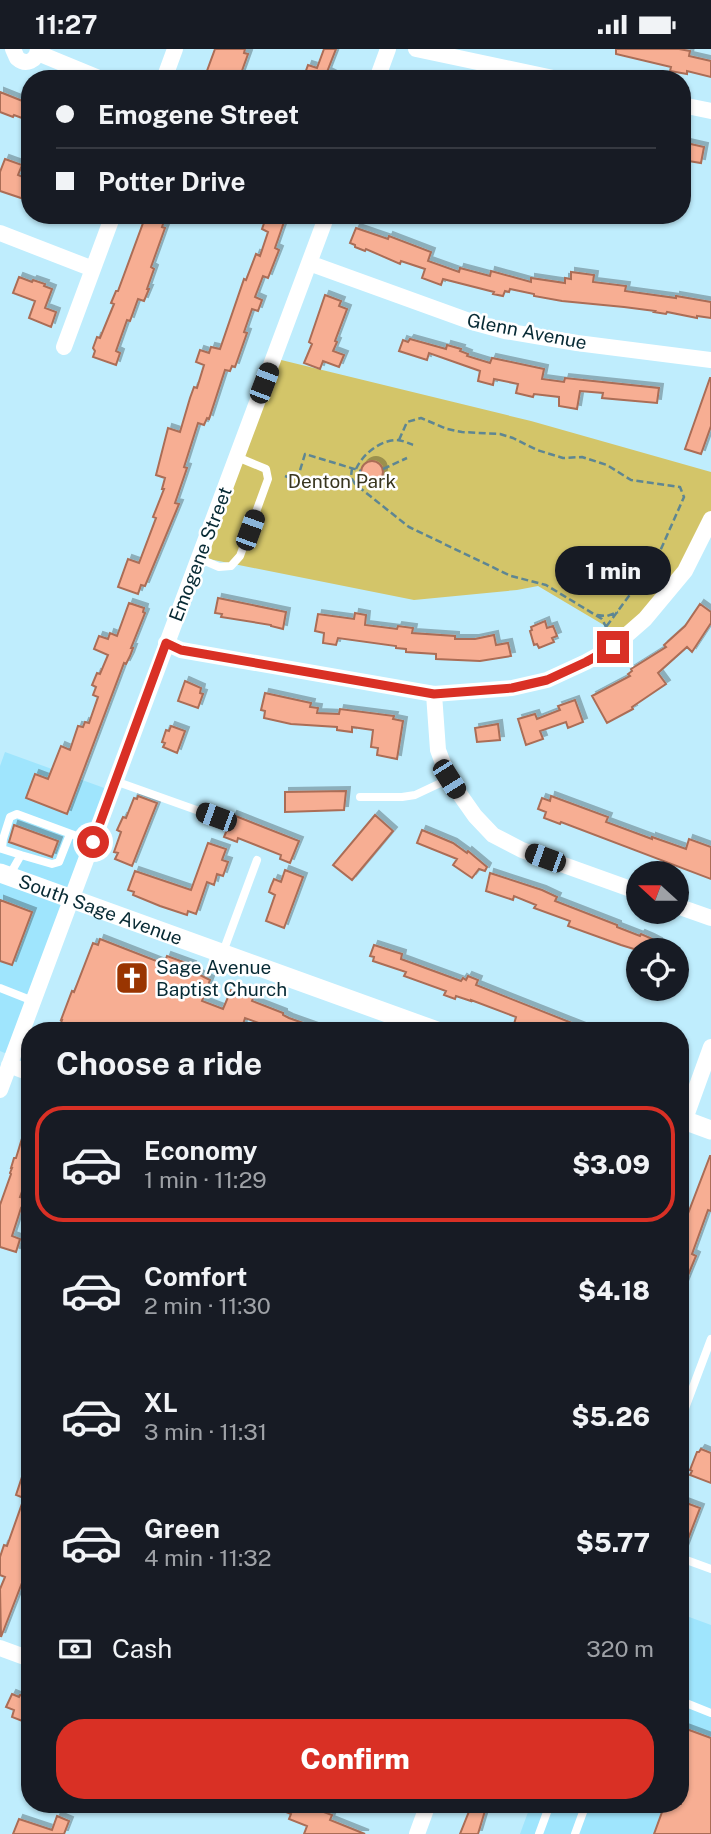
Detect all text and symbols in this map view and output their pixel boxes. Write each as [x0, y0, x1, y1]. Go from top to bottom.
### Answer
text: 11:27 [35, 9, 98, 40]
text: Emogene Street [98, 99, 299, 130]
text: Potter Drive [98, 166, 245, 197]
street label: Glenn Avenue [465, 309, 589, 353]
car [247, 360, 282, 406]
park label: Denton Park [288, 470, 397, 492]
street label: Emogene Street [164, 483, 236, 625]
car [233, 507, 268, 553]
callout: 1 min [555, 545, 671, 595]
text: 1 min [585, 557, 641, 584]
route end [597, 631, 629, 663]
car [429, 756, 470, 802]
car [193, 800, 240, 834]
route start [77, 826, 109, 858]
car [522, 841, 569, 875]
north arrow [626, 861, 690, 924]
map controls [626, 861, 689, 1001]
street label: South Sage Avenue [16, 870, 186, 949]
button: locate [626, 938, 689, 1001]
place label: Sage Avenue Baptist Church [156, 956, 287, 1000]
church icon: Sage Avenue Baptist Church [113, 959, 151, 997]
text: Choose a ride [56, 1045, 262, 1082]
icon: car [60, 1133, 123, 1196]
text: Economy [144, 1135, 257, 1166]
text: $3.09 [572, 1149, 650, 1180]
text: 1 min · 11:29 [144, 1166, 267, 1193]
icon: car [60, 1259, 123, 1322]
text: Comfort [144, 1261, 247, 1292]
text: $4.18 [578, 1275, 650, 1306]
text: 2 min · 11:30 [144, 1292, 271, 1319]
icon: car [60, 1385, 123, 1448]
text: XL [144, 1387, 178, 1418]
text: $5.26 [571, 1401, 650, 1432]
text: 3 min · 11:31 [144, 1418, 267, 1445]
icon: car [60, 1511, 123, 1574]
text: Green [144, 1513, 220, 1544]
text: $5.77 [576, 1527, 650, 1558]
text: 4 min · 11:32 [144, 1544, 271, 1571]
icon: cash [56, 1630, 94, 1668]
text: Cash [112, 1633, 172, 1664]
text: 320 m [586, 1635, 654, 1662]
button: Confirm [56, 1719, 654, 1799]

